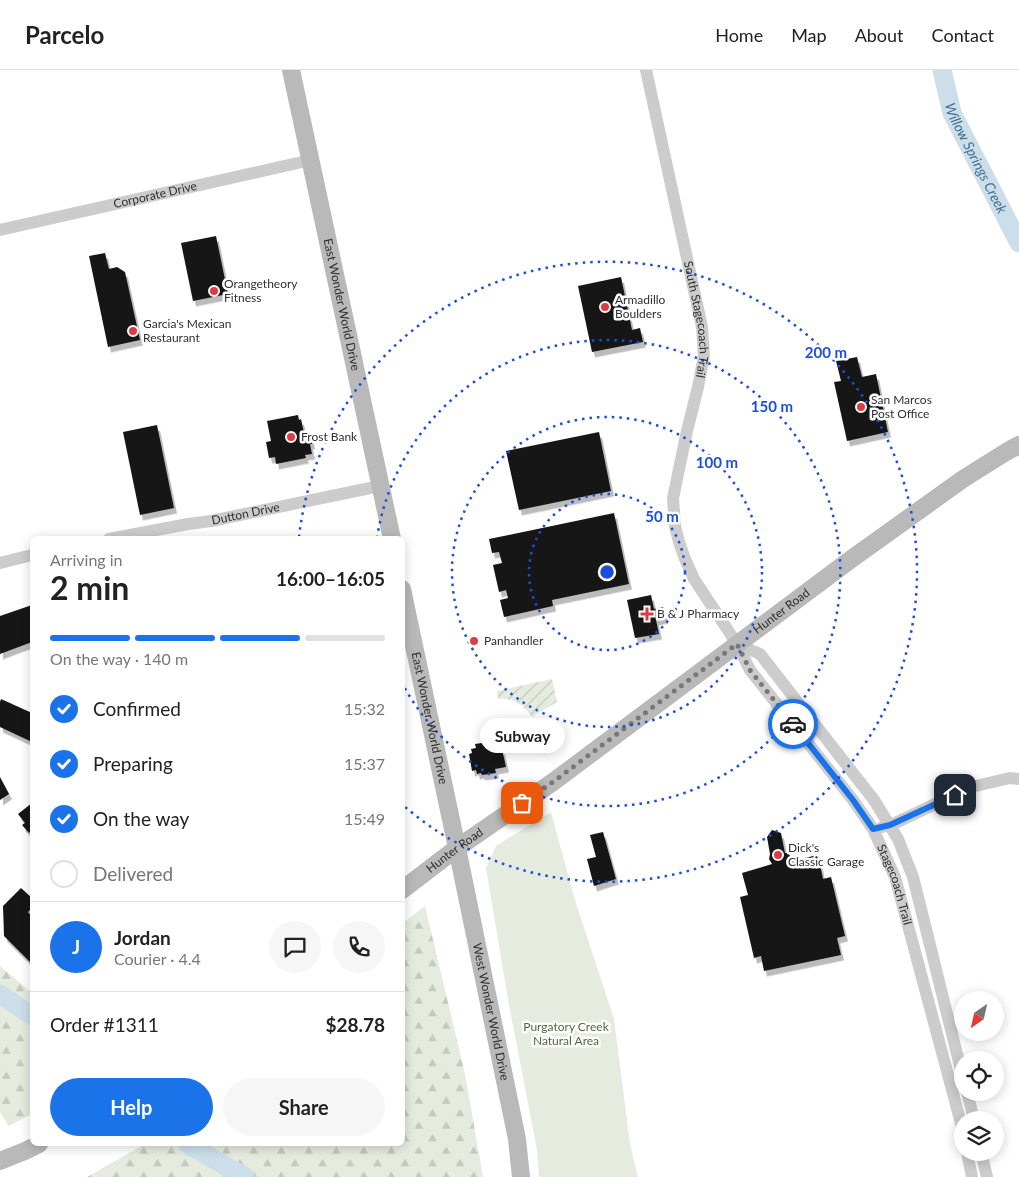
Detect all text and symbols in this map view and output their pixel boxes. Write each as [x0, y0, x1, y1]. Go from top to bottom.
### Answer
text: Parcelo [25, 20, 104, 49]
text: Home [715, 24, 763, 46]
text: Map [791, 24, 827, 46]
text: About [855, 24, 904, 46]
text: Contact [932, 24, 994, 46]
water label: Willow Springs Creek [942, 101, 1011, 216]
street label: Corporate Drive [112, 178, 198, 211]
street label: East Wonder World Drive [320, 237, 364, 372]
street label: South Stagecoach Trail [681, 260, 712, 379]
place label: Orangetheory Fitness [224, 276, 298, 305]
marker: Orangetheory Fitness [208, 285, 220, 297]
place label: Armadillo Boulders [615, 292, 666, 321]
marker: Armadillo Boulders [599, 301, 611, 313]
place label: Garcia's Mexican Restaurant [143, 316, 231, 345]
marker: Garcia's Mexican Restaurant [127, 325, 139, 337]
text: 200 m [805, 343, 847, 361]
place label: San Marcos Post Office [871, 392, 932, 421]
text: 150 m [751, 397, 793, 415]
marker: San Marcos Post Office [855, 401, 867, 413]
place label: Frost Bank [301, 429, 358, 444]
marker: Frost Bank [285, 431, 297, 443]
text: 100 m [696, 453, 738, 471]
street label: Dutton Drive [210, 499, 281, 528]
text: 50 m [645, 507, 679, 525]
text: Arriving in [50, 550, 123, 569]
centre of rings [598, 563, 616, 581]
text: 16:00–16:05 [276, 567, 385, 590]
text: 2 min [50, 568, 129, 607]
street label: Hunter Road [750, 585, 812, 637]
place label: B & J Pharmacy [657, 606, 740, 621]
marker: B & J Pharmacy [641, 608, 653, 620]
place label: Panhandler [484, 633, 544, 648]
marker: Panhandler [468, 635, 480, 647]
text: On the way · 140 m [50, 649, 188, 668]
street label: East Wonder World Drive [409, 650, 451, 786]
icon: check [50, 695, 78, 723]
text: Confirmed [93, 697, 181, 720]
text: 15:32 [344, 699, 385, 718]
courier [768, 699, 818, 749]
icon: car [779, 710, 807, 738]
callout: Subway [480, 718, 564, 753]
text: Subway [495, 726, 550, 745]
icon: check [50, 750, 78, 778]
text: Preparing [93, 752, 173, 775]
text: 15:37 [344, 754, 385, 773]
pin [934, 774, 976, 816]
icon: home [941, 781, 969, 809]
pin [501, 782, 543, 824]
icon: bag [508, 789, 536, 817]
icon: check [50, 805, 78, 833]
text: On the way [93, 807, 189, 830]
text: 15:49 [344, 809, 385, 828]
street label: Hunter Road [423, 824, 486, 876]
place label: Dick's Classic Garage [788, 840, 864, 869]
street label: Stagecoach Trail [874, 842, 915, 926]
marker: Dick's Classic Garage [772, 849, 784, 861]
text: Delivered [93, 862, 173, 885]
button: chat [269, 921, 321, 973]
button: phone [333, 921, 385, 973]
text: Jordan [114, 926, 171, 949]
text: J [72, 935, 80, 958]
street label: West Wonder World Drive [470, 942, 513, 1082]
text: Courier · 4.4 [114, 949, 201, 968]
north arrow [954, 991, 1004, 1041]
map controls [954, 991, 1004, 1161]
text: Order #1311 [50, 1013, 159, 1036]
text: $28.78 [325, 1013, 385, 1036]
park label: Purgatory Creek Natural Area [523, 1019, 610, 1048]
button: locate [954, 1051, 1004, 1101]
button: Help [50, 1078, 213, 1136]
button: Share [223, 1078, 385, 1136]
button: layers [954, 1111, 1004, 1161]

